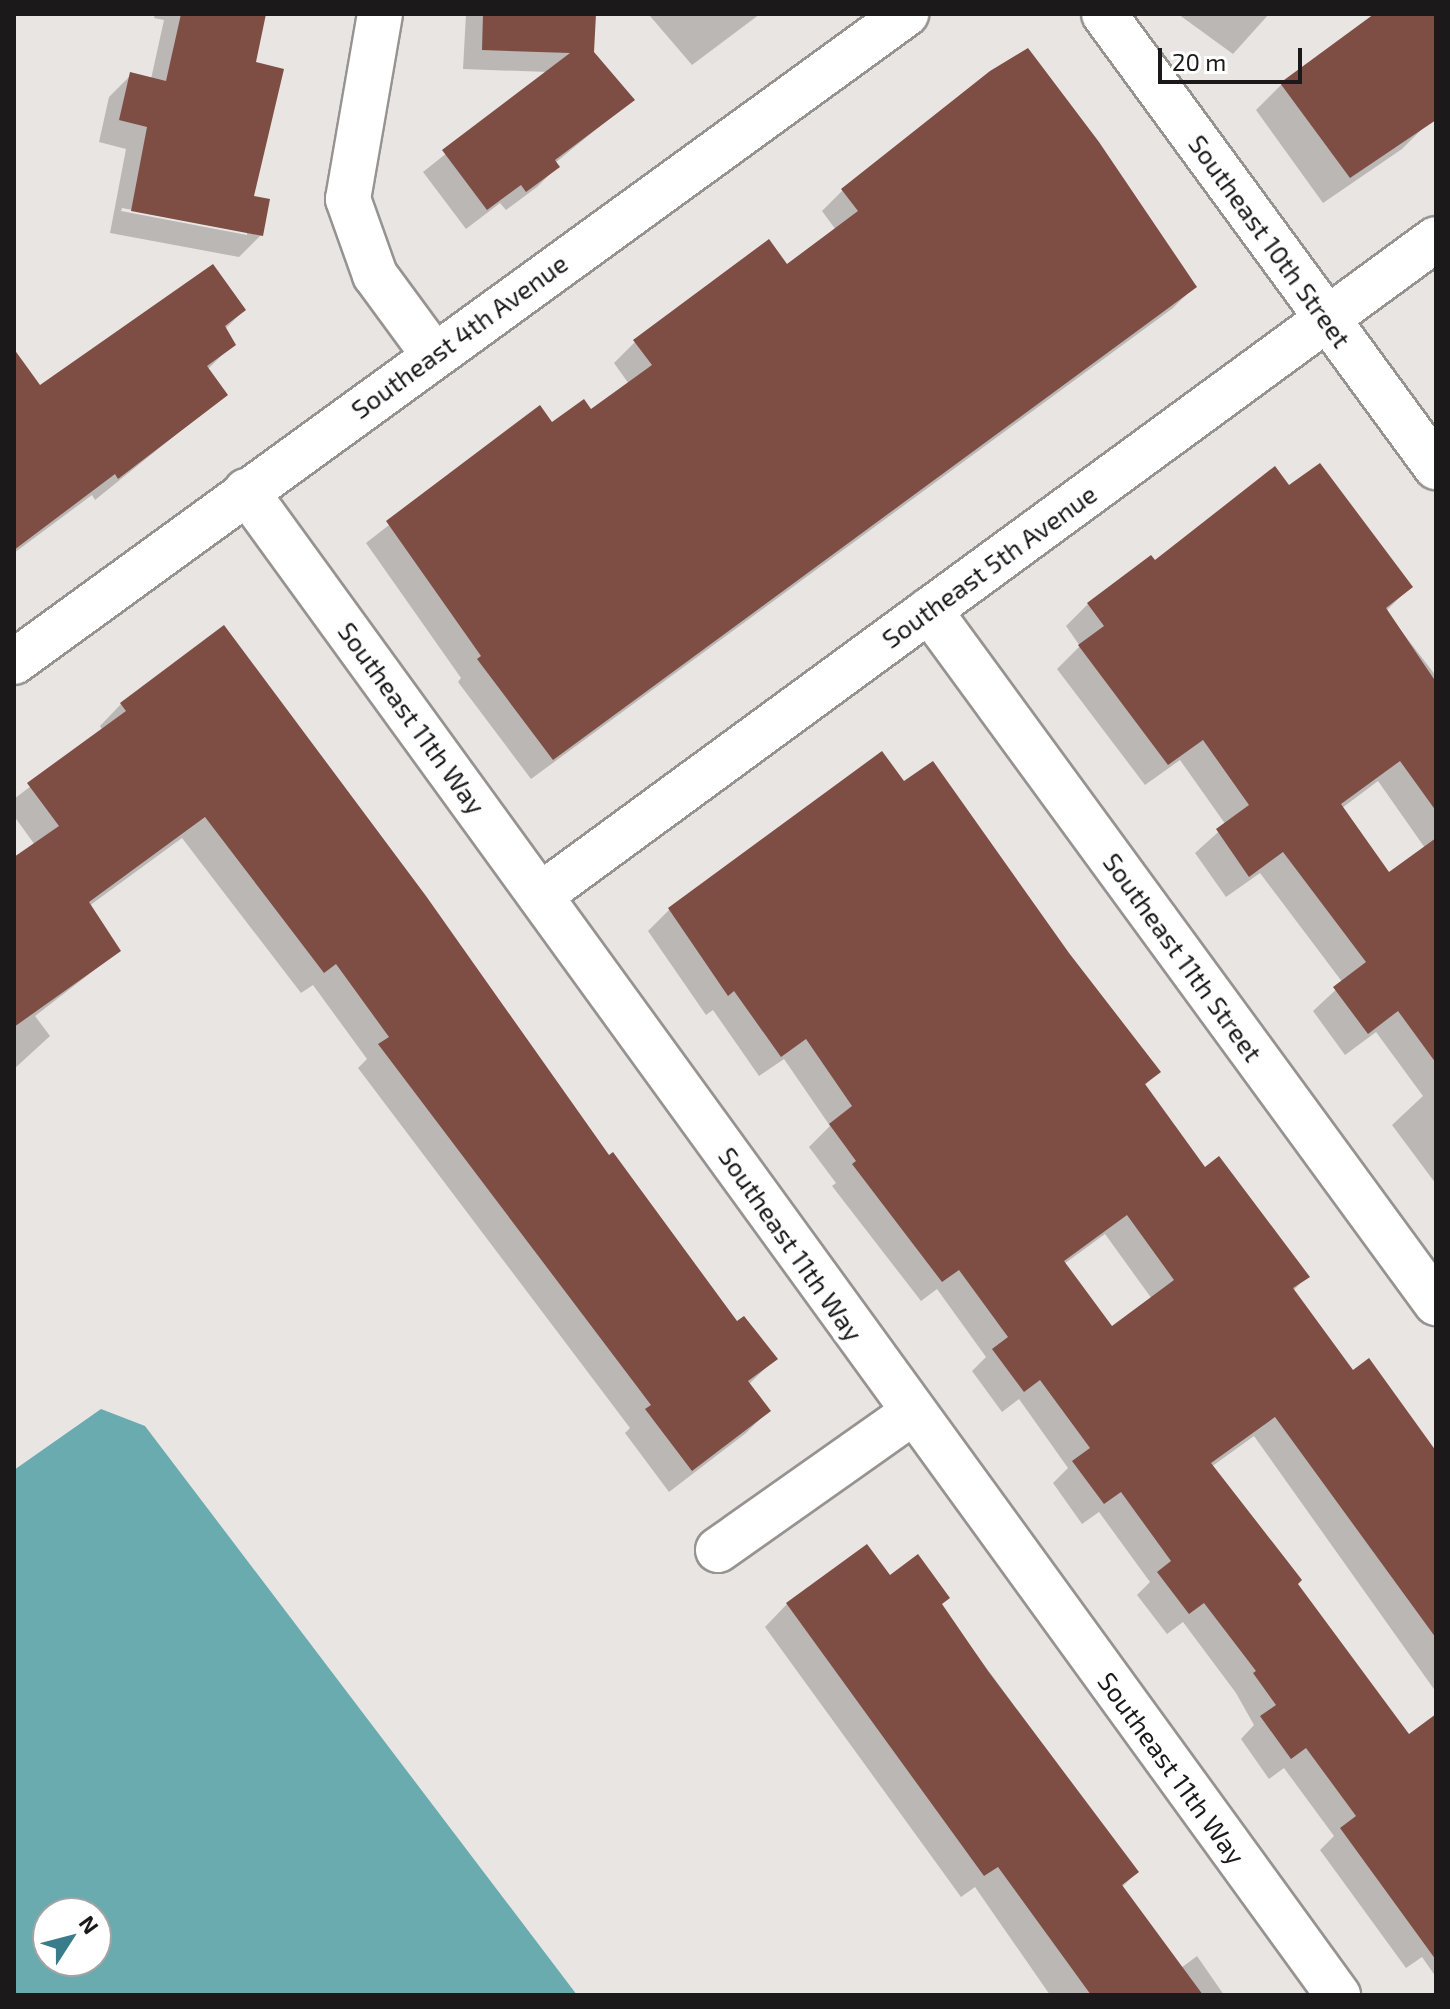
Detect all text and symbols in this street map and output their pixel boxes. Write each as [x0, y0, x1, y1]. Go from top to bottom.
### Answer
scale bar [1162, 32, 1306, 82]
text: 20 m [1172, 47, 1226, 76]
street label: Southeast 10th Street [1182, 129, 1358, 353]
street label: Southeast 4th Avenue [345, 247, 573, 425]
street label: Southeast 5th Avenue [875, 477, 1103, 655]
street label: Southeast 11th Way [332, 616, 492, 820]
street label: Southeast 11th Street [1097, 847, 1269, 1067]
street label: Southeast 11th Way [712, 1141, 870, 1347]
street label: Southeast 11th Way [1092, 1666, 1252, 1870]
north arrow [32, 1897, 112, 1977]
text: N [75, 1910, 105, 1938]

